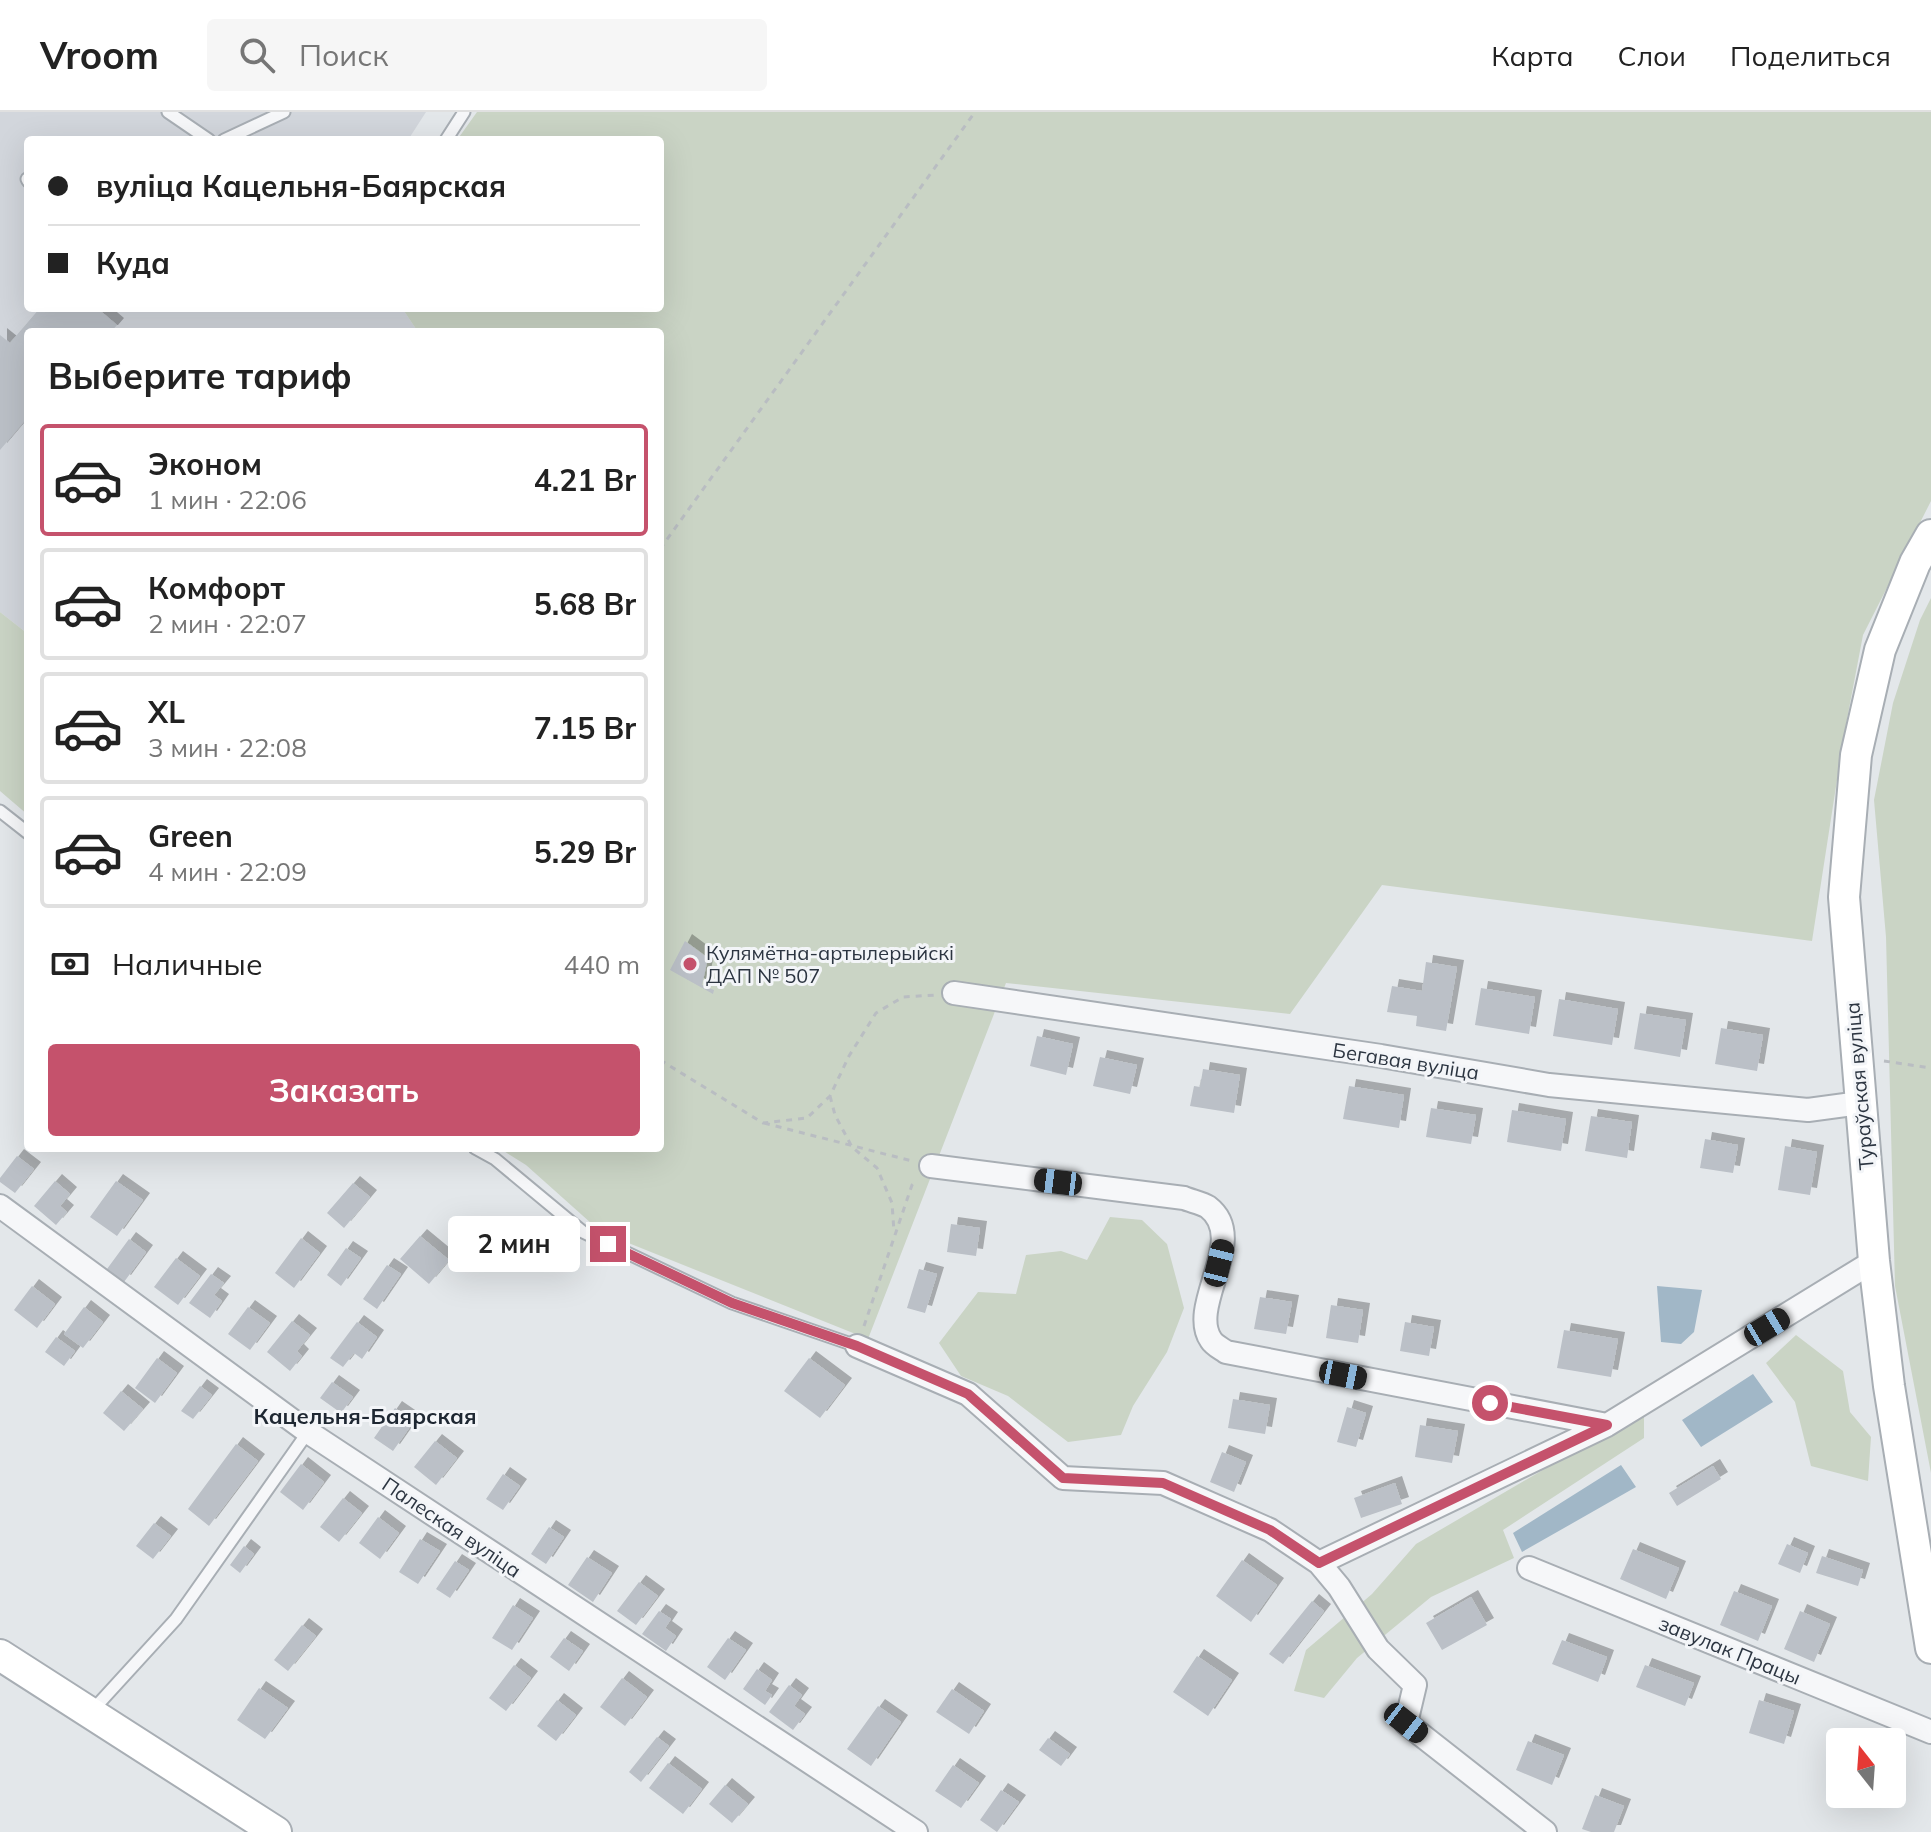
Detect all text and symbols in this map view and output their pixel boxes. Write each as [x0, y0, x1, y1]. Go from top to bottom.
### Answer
search box [207, 19, 767, 91]
text: Vroom [40, 31, 159, 79]
icon: search [235, 33, 279, 77]
text: Поиск [299, 36, 389, 74]
text: Карта [1491, 38, 1574, 73]
text: Слои [1618, 38, 1686, 73]
text: Поделиться [1730, 38, 1891, 73]
text: вуліца Кацельня-Баярская [96, 167, 506, 205]
text: Куда [96, 244, 170, 282]
text: Выберите тариф [48, 353, 352, 398]
icon: car [52, 444, 124, 516]
text: Эконом [148, 445, 262, 483]
text: 4.21 Br [534, 461, 636, 499]
text: 1 мин · 22:06 [148, 483, 307, 516]
icon: car [52, 568, 124, 640]
text: Комфорт [148, 569, 285, 607]
text: 5.68 Br [534, 585, 636, 623]
text: 2 мин · 22:07 [148, 607, 307, 640]
icon: car [52, 692, 124, 764]
text: XL [148, 693, 185, 731]
text: 7.15 Br [534, 709, 636, 747]
text: 3 мин · 22:08 [148, 731, 307, 764]
icon: car [52, 816, 124, 888]
text: Green [148, 817, 233, 855]
text: 5.29 Br [534, 833, 636, 871]
text: 4 мин · 22:09 [148, 855, 307, 888]
place label: Кулямётна-артылерыйскі ДАП № 507 [706, 940, 954, 988]
icon: cash [48, 942, 92, 986]
text: Наличные [112, 945, 263, 983]
text: 440 m [564, 948, 640, 981]
marker: Кулямётна-артылерыйскі ДАП № 507 [681, 955, 699, 973]
street label: Тураўская вуліца [1839, 1001, 1879, 1171]
street label: Бегавая вуліца [1331, 1037, 1481, 1085]
button: Заказать [48, 1044, 640, 1136]
car [1033, 1167, 1083, 1197]
callout: 2 мин [448, 1216, 580, 1272]
route end [590, 1226, 626, 1262]
text: 2 мин [478, 1227, 550, 1260]
car [1202, 1237, 1236, 1289]
car [1740, 1304, 1794, 1350]
car [1317, 1359, 1369, 1391]
route start [1472, 1385, 1508, 1421]
district label: Кацельня-Баярская [253, 1402, 477, 1430]
street label: Палеская вуліца [378, 1471, 526, 1583]
street label: завулак Працы [1656, 1610, 1804, 1690]
car [1380, 1699, 1432, 1747]
north arrow [1826, 1728, 1906, 1808]
map controls [1826, 1728, 1906, 1808]

